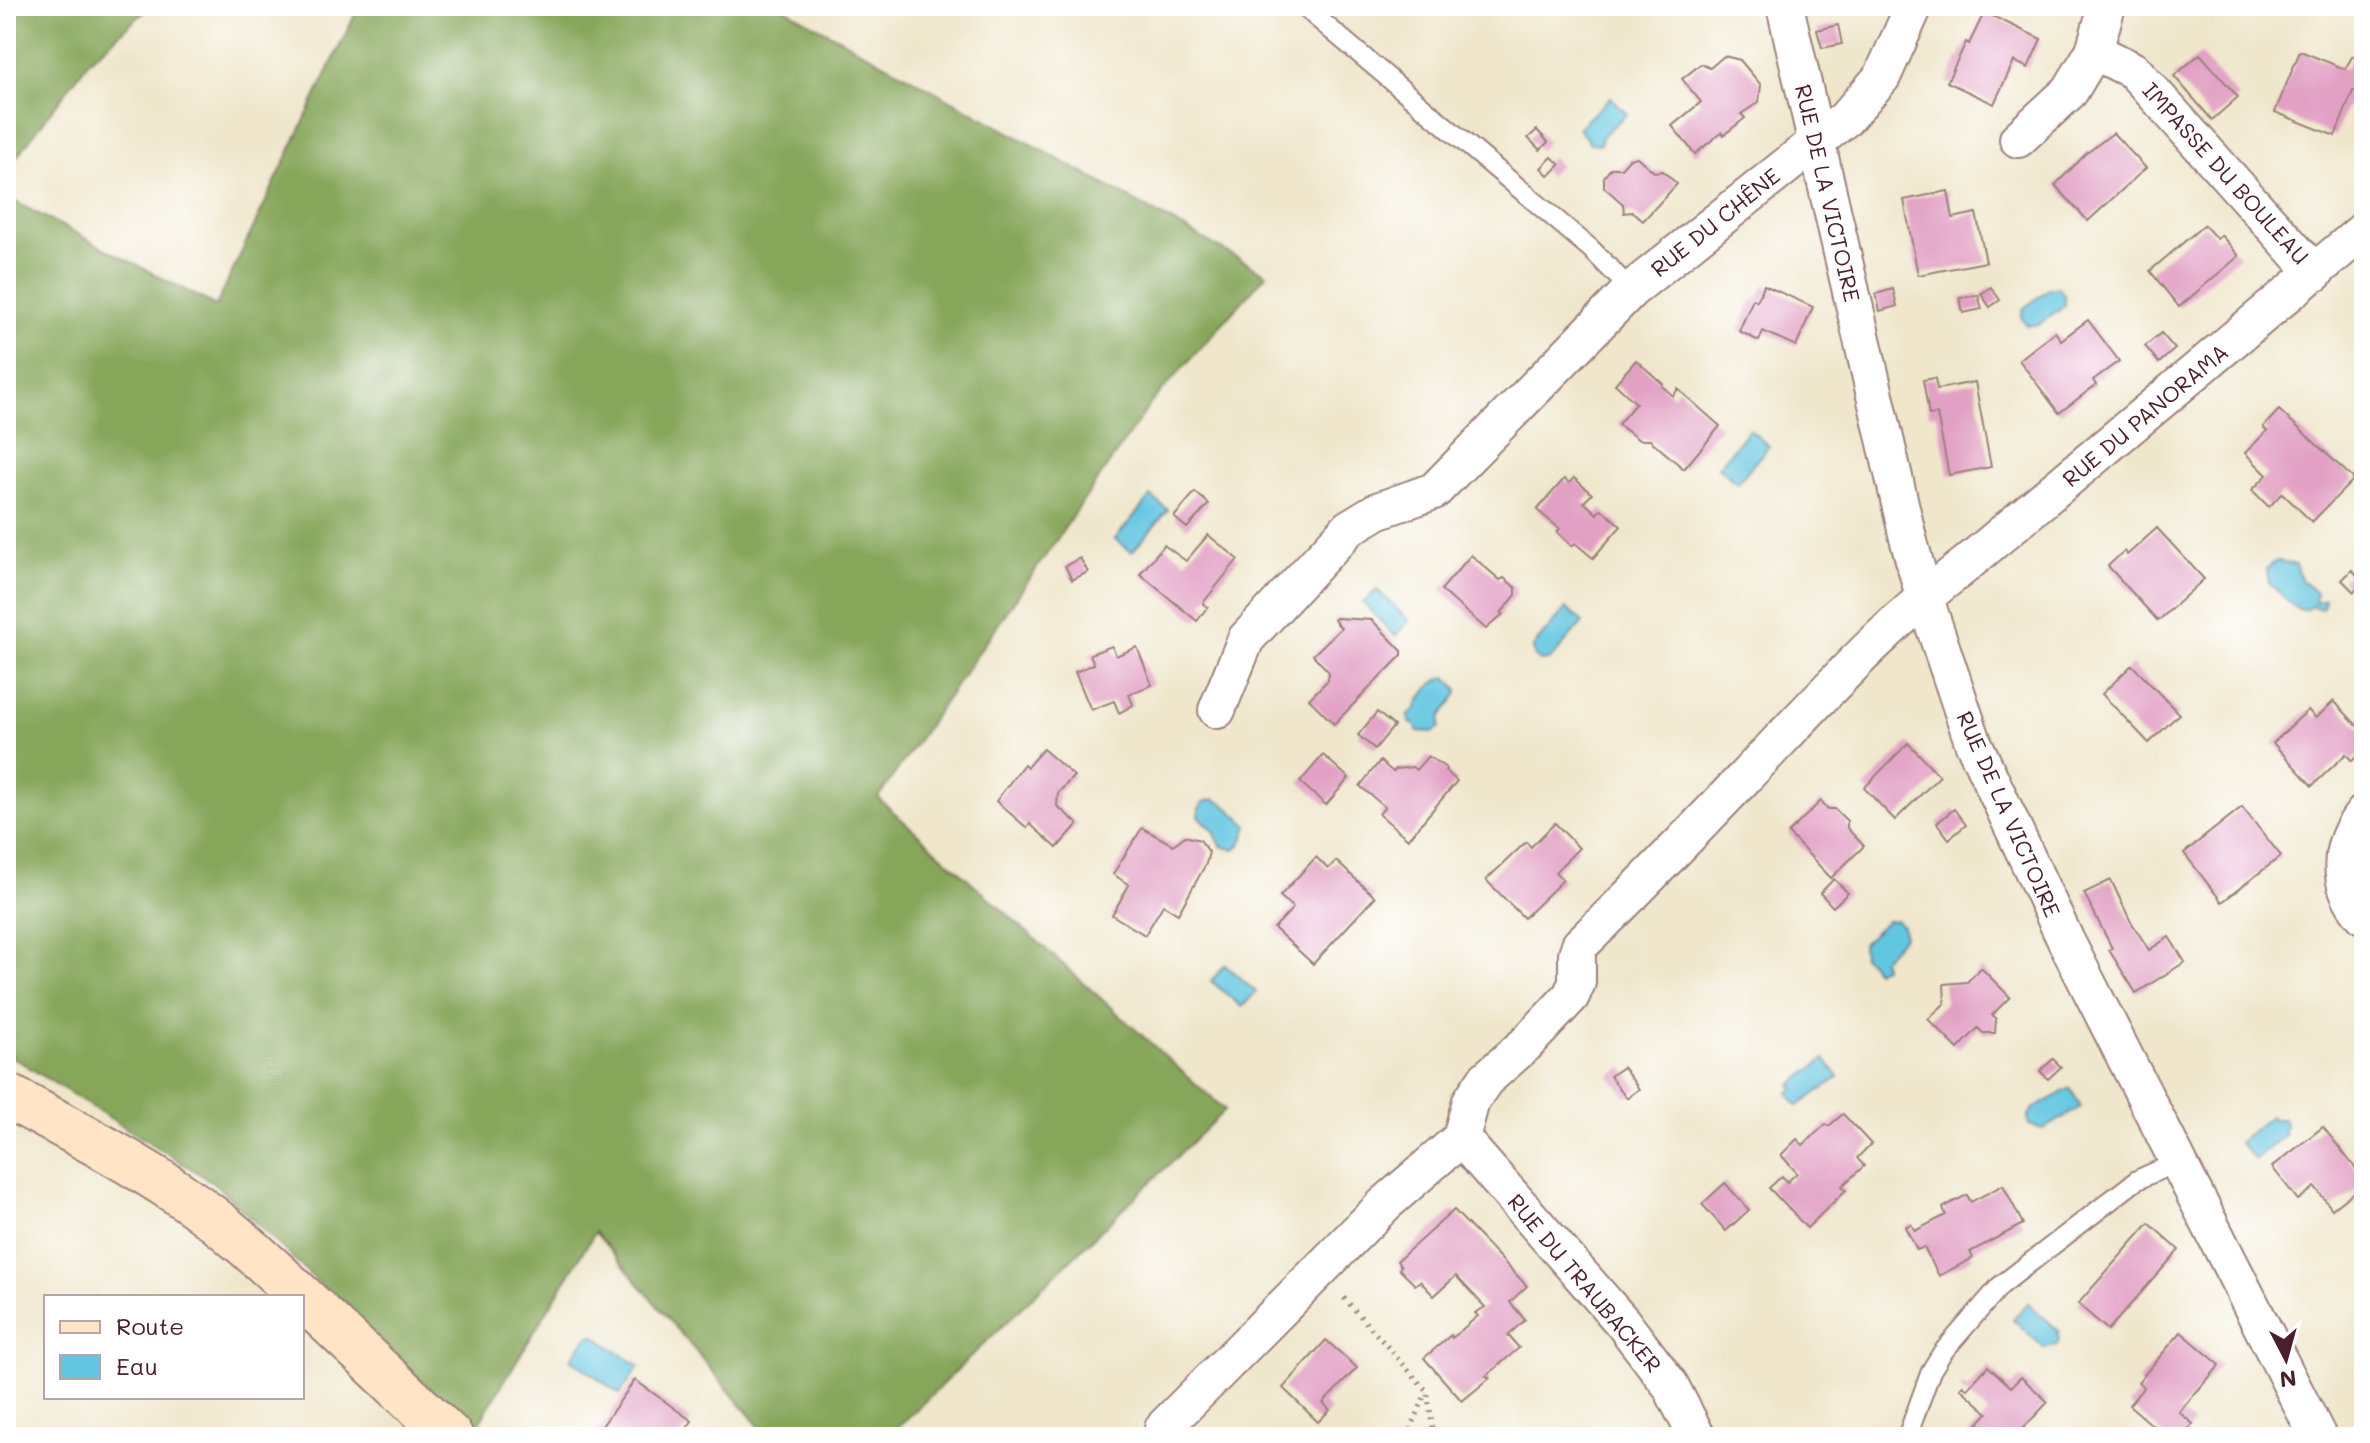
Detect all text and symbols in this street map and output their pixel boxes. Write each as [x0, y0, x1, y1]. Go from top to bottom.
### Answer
street label: IMPASSE DU BOULEAU [2137, 76, 2315, 270]
street label: RUE DE LA VICTOIRE [1789, 81, 1867, 305]
street label: RUE DU CHÊNE [1644, 161, 1786, 283]
street label: RUE DU PANORAMA [2056, 337, 2234, 493]
street label: RUE DE LA VICTOIRE [1950, 706, 2068, 922]
street label: RUE DU TRAUBACKER [1502, 1188, 1668, 1378]
legend [44, 1295, 304, 1399]
text: Route [116, 1310, 184, 1341]
north arrow [2246, 1319, 2326, 1399]
text: Eau [116, 1350, 158, 1381]
text: N [2278, 1364, 2298, 1395]

